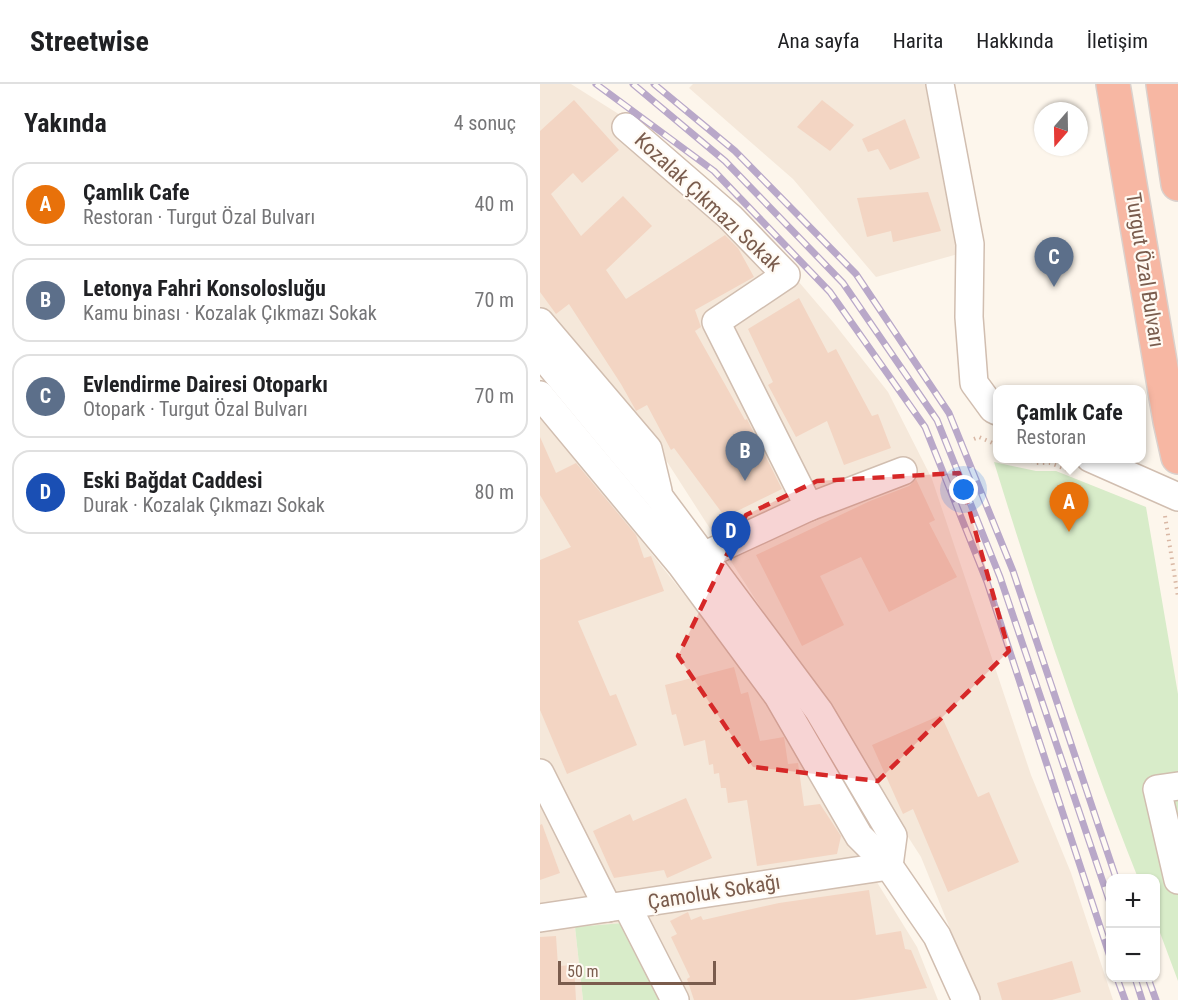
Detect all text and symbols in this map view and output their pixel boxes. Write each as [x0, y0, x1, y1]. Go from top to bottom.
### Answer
text: Streetwise [30, 25, 149, 58]
text: Ana sayfa [777, 29, 860, 53]
text: Harita [893, 29, 943, 53]
text: Hakkında [976, 29, 1054, 53]
text: İletişim [1087, 29, 1148, 53]
north arrow [1034, 102, 1088, 156]
text: Yakında [24, 108, 107, 138]
text: 4 sonuç [454, 111, 516, 135]
street label: Kozalak Çıkmazı Sokak [630, 128, 787, 276]
text: Çamlık Cafe [83, 180, 190, 205]
street label: Turgut Özal Bulvarı [1121, 191, 1169, 349]
text: A [40, 192, 51, 216]
text: 40 m [475, 192, 514, 216]
text: Restoran · Turgut Özal Bulvarı [83, 205, 315, 229]
pin: C [1034, 238, 1074, 287]
text: Letonya Fahri Konsolosluğu [83, 276, 326, 301]
text: B [40, 288, 51, 312]
text: 70 m [475, 288, 514, 312]
text: Kamu binası · Kozalak Çıkmazı Sokak [83, 301, 377, 325]
text: Evlendirme Dairesi Otoparkı [83, 372, 328, 397]
text: C [40, 384, 51, 408]
text: 70 m [475, 384, 514, 408]
popup [993, 385, 1146, 463]
text: Otopark · Turgut Özal Bulvarı [83, 397, 308, 421]
text: Çamlık Cafe [1016, 400, 1123, 425]
text: Restoran [1016, 425, 1086, 449]
pin: B [726, 432, 764, 481]
text: Eski Bağdat Caddesi [83, 468, 263, 493]
your location [949, 475, 978, 504]
text: D [40, 480, 51, 504]
text: 80 m [475, 480, 514, 504]
pin: A [1050, 482, 1088, 532]
text: Durak · Kozalak Çıkmazı Sokak [83, 493, 325, 517]
pin: D [712, 512, 750, 561]
street label: Çamoluk Sokağı [646, 870, 782, 914]
map controls [1106, 874, 1160, 982]
button: + [1106, 874, 1160, 928]
button: − [1106, 928, 1160, 982]
scale bar [558, 958, 716, 986]
text: 50 m [567, 962, 599, 981]

